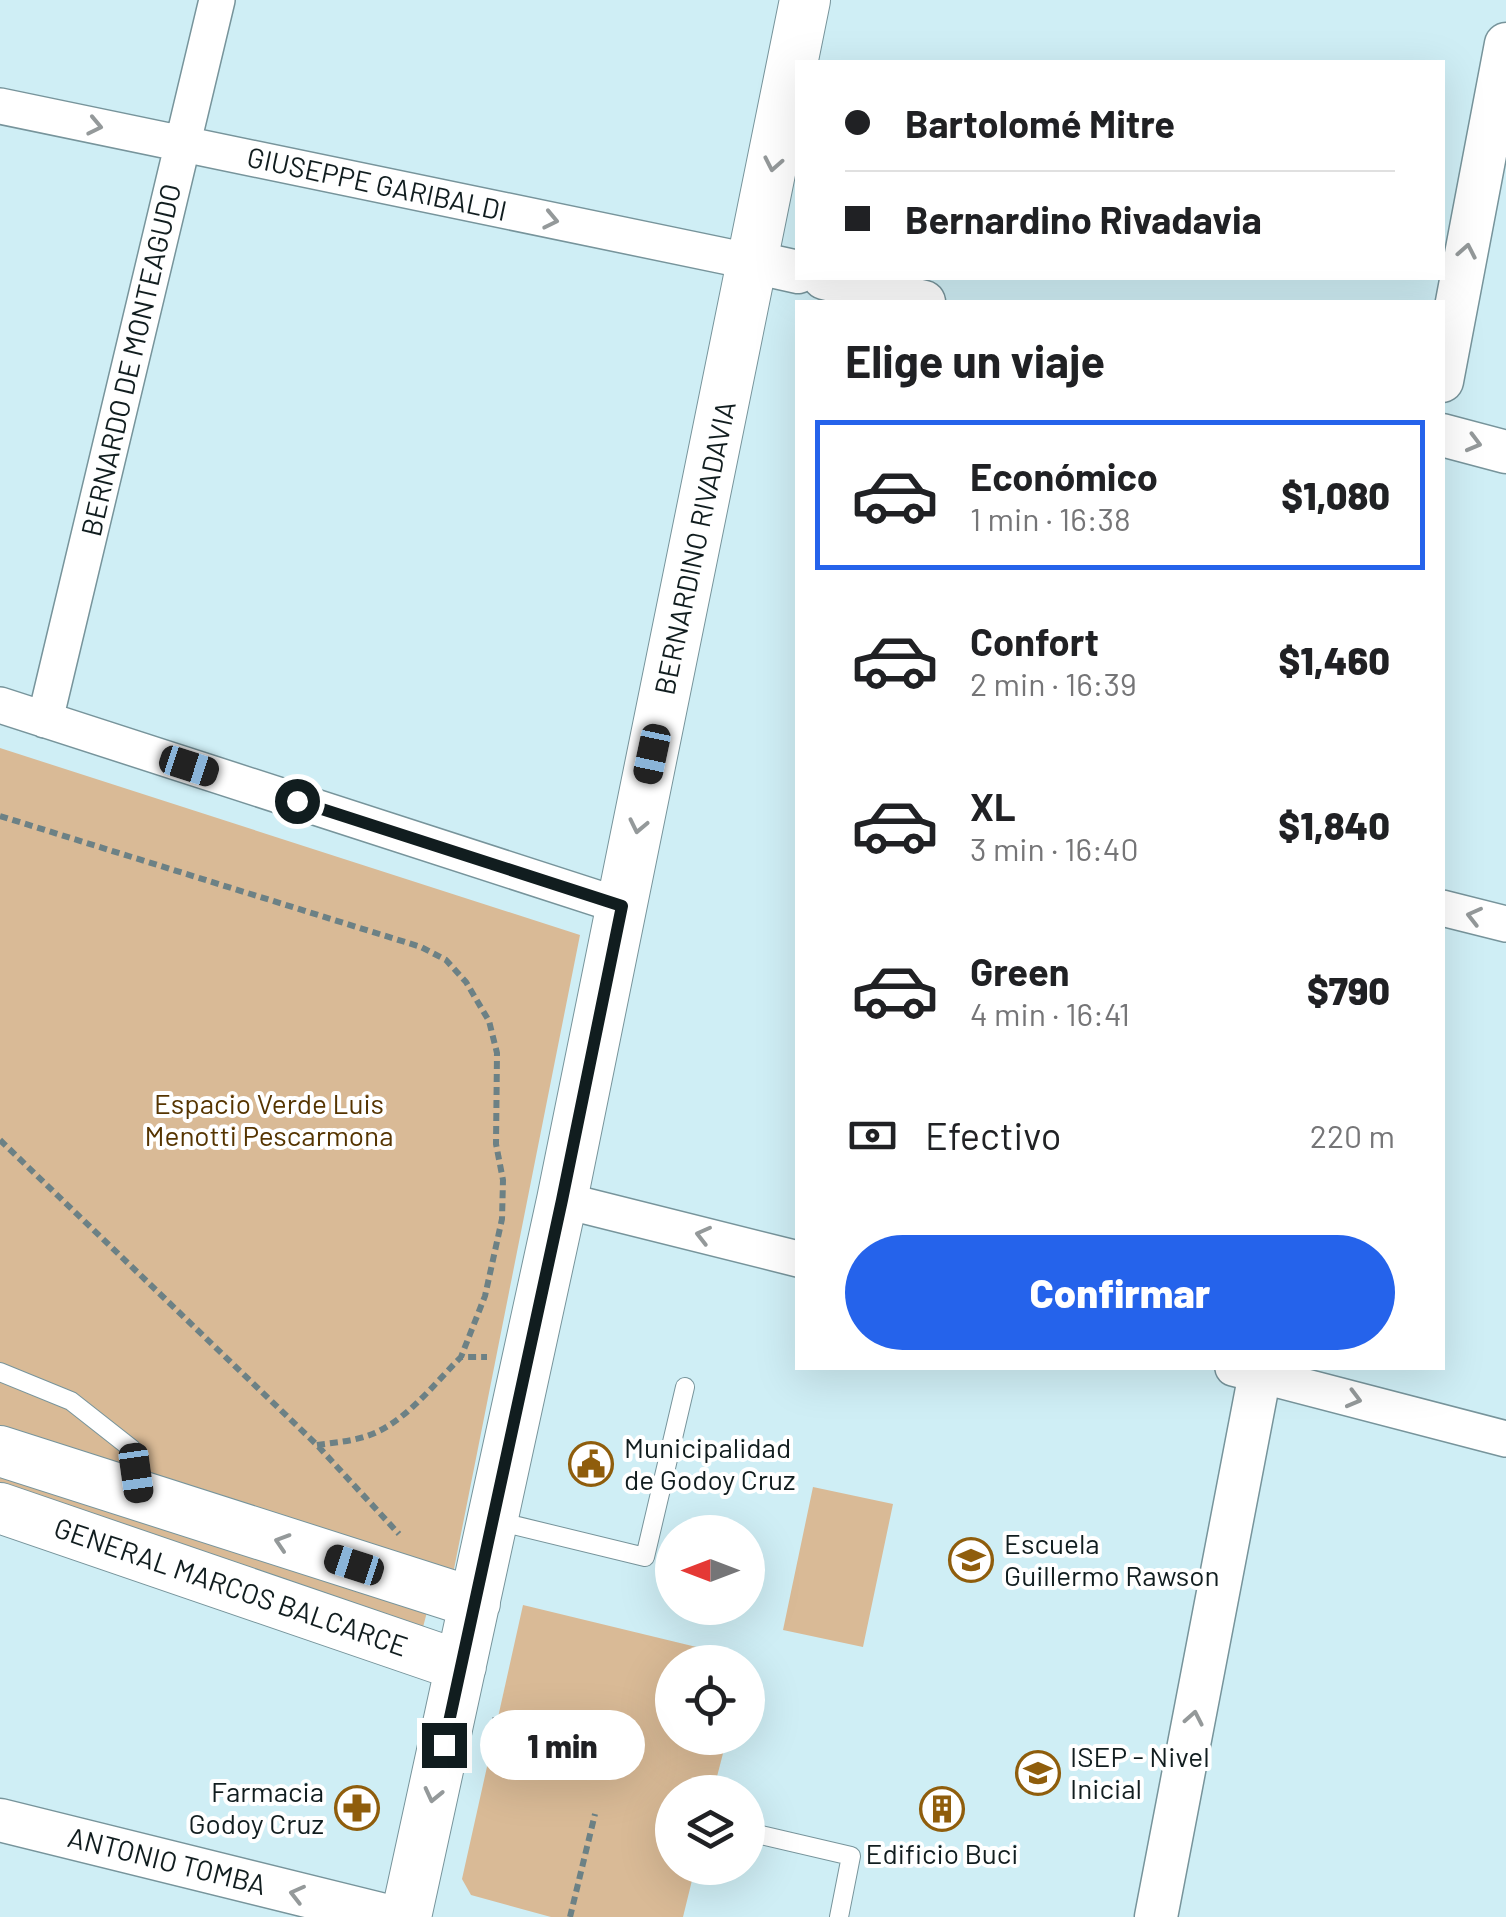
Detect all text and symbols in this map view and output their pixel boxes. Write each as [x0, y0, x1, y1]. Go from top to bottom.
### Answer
text: Bartolomé Mitre [905, 100, 1175, 146]
one-way arrow [87, 114, 104, 135]
street label: GIUSEPPE GARIBALDI [244, 139, 510, 227]
one-way arrow [763, 156, 784, 173]
street label: BERNARDO DE MONTEAGUDO [73, 180, 187, 539]
text: Bernardino Rivadavia [905, 196, 1262, 242]
one-way arrow [542, 209, 559, 230]
one-way arrow [1456, 243, 1477, 259]
text: Elige un viaje [845, 333, 1105, 387]
street label: BERNARDINO RIVADAVIA [646, 398, 742, 698]
one-way arrow [1465, 432, 1482, 453]
icon: car [850, 450, 940, 540]
text: Económico [970, 453, 1158, 499]
text: $1,080 [1281, 472, 1390, 518]
text: 1 min · 16:38 [970, 499, 1131, 537]
icon: car [850, 615, 940, 705]
text: Confort [970, 618, 1099, 664]
text: $1,460 [1278, 637, 1390, 683]
text: 2 min · 16:39 [970, 664, 1137, 702]
car [631, 722, 673, 786]
car [156, 742, 222, 790]
route start [275, 779, 320, 824]
icon: car [850, 780, 940, 870]
text: XL [970, 783, 1016, 829]
text: $1,840 [1278, 802, 1390, 848]
one-way arrow [628, 817, 649, 834]
text: 3 min · 16:40 [970, 829, 1139, 867]
one-way arrow [1466, 907, 1483, 928]
icon: car [850, 945, 940, 1035]
text: Green [970, 948, 1070, 994]
text: $790 [1307, 967, 1390, 1013]
text: 4 min · 16:41 [970, 994, 1130, 1032]
park label: Espacio Verde Luis Menotti Pescarmona [145, 1086, 393, 1152]
icon: cash [845, 1108, 900, 1163]
text: Efectivo [925, 1112, 1061, 1158]
text: 220 m [1310, 1116, 1395, 1154]
one-way arrow [695, 1226, 712, 1247]
button: Confirmar [845, 1235, 1395, 1350]
one-way arrow [1345, 1387, 1362, 1408]
place label: Municipalidad de Godoy Cruz [624, 1430, 795, 1496]
car [117, 1441, 155, 1505]
public building icon: Municipalidad de Godoy Cruz [568, 1441, 614, 1487]
street label: GENERAL MARCOS BALCARCE [50, 1509, 413, 1663]
north arrow [655, 1515, 765, 1625]
map controls [655, 1515, 765, 1885]
place label: Escuela Guillermo Rawson [1004, 1526, 1220, 1592]
one-way arrow [274, 1534, 291, 1554]
school or university icon: Escuela Guillermo Rawson [948, 1537, 994, 1583]
car [321, 1541, 387, 1589]
button: locate [655, 1645, 765, 1755]
callout: 1 min [479, 1710, 644, 1780]
one-way arrow [1183, 1710, 1204, 1727]
route end [422, 1723, 467, 1768]
text: 1 min [527, 1726, 598, 1764]
place label: ISEP - Nivel Inicial [1070, 1739, 1210, 1805]
school or university icon: ISEP - Nivel Inicial [1015, 1750, 1061, 1796]
place label: Farmacia Godoy Cruz [188, 1774, 324, 1840]
button: layers [655, 1775, 765, 1885]
pharmacy icon: Farmacia Godoy Cruz [334, 1785, 380, 1831]
building icon: Edificio Buci [919, 1786, 965, 1832]
one-way arrow [423, 1787, 444, 1804]
street label: ANTONIO TOMBA [65, 1819, 270, 1901]
place label: Edificio Buci [866, 1836, 1018, 1870]
one-way arrow [289, 1884, 306, 1905]

